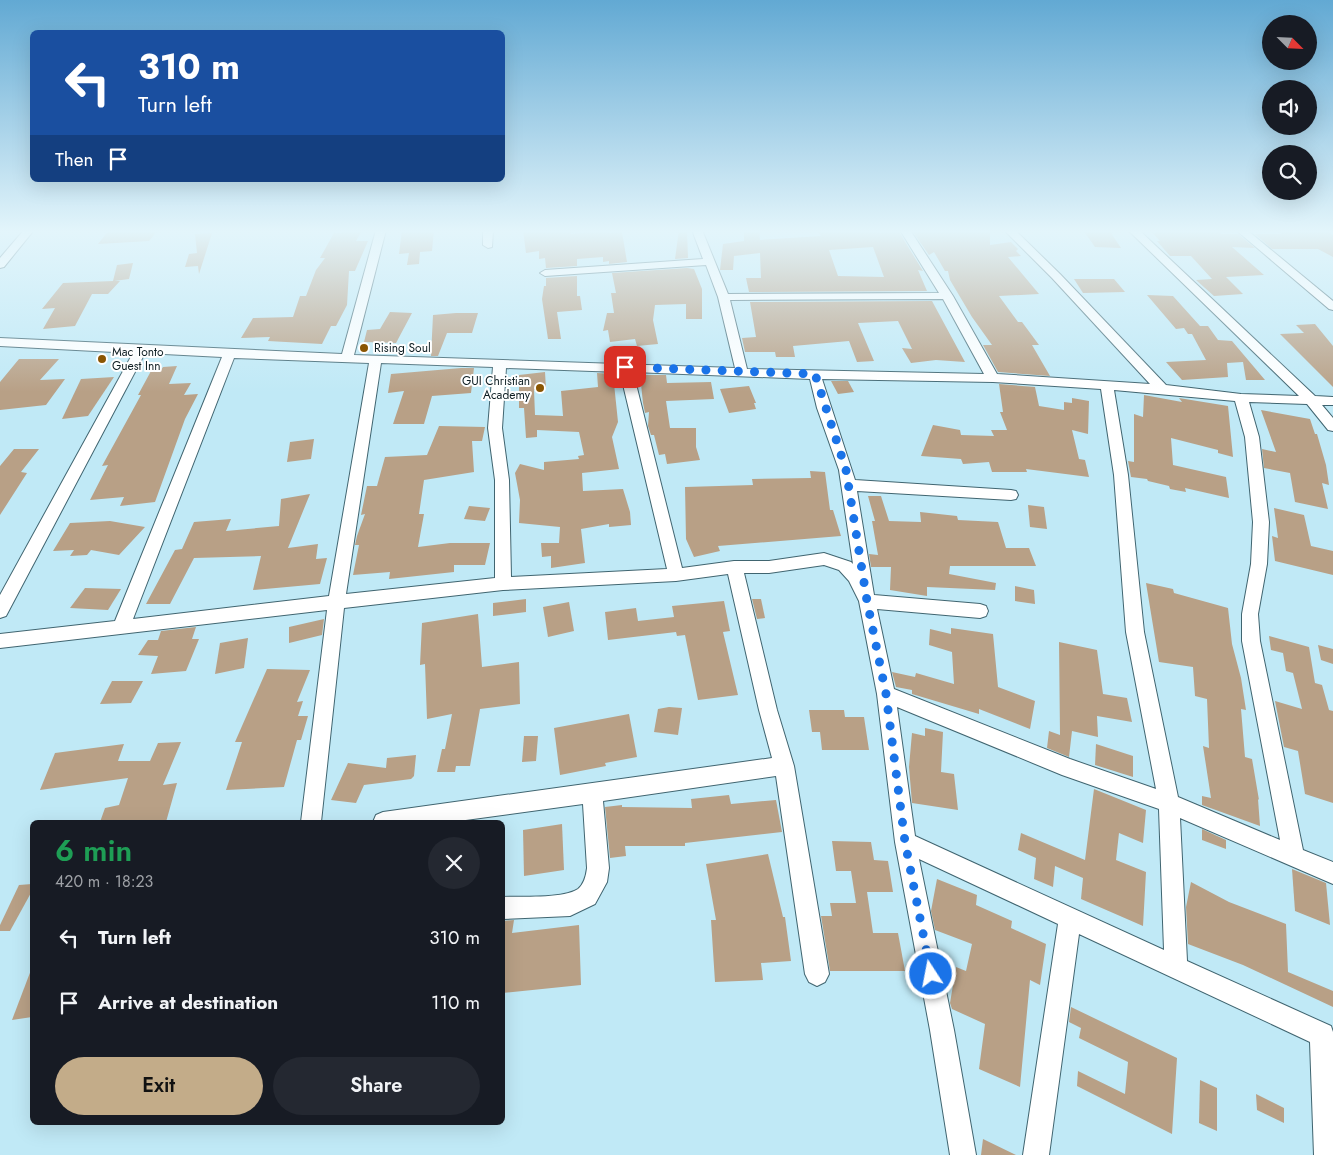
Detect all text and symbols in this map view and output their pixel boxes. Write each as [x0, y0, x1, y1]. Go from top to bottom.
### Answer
north arrow [1262, 15, 1318, 70]
map controls [1262, 15, 1317, 200]
text: 310 m [138, 42, 240, 92]
icon: left [55, 50, 120, 115]
button: sound [1262, 80, 1317, 135]
text: Turn left [138, 88, 212, 120]
icon: arrive [104, 145, 132, 173]
button: search [1262, 145, 1317, 200]
text: Then [55, 146, 94, 173]
place label: Rising Soul [374, 339, 431, 357]
marker: Rising Soul [358, 342, 370, 354]
place label: Mac Tonto Guest Inn [112, 343, 164, 375]
pin [604, 346, 646, 388]
marker: Mac Tonto Guest Inn [96, 353, 108, 365]
icon: arrive [611, 353, 639, 381]
place label: GUI Christian Academy [462, 372, 531, 404]
marker: GUI Christian Academy [534, 382, 546, 394]
text: 6 min [55, 829, 132, 872]
button: close [428, 837, 480, 889]
text: 420 m · 18:23 [55, 870, 153, 893]
icon: left [55, 924, 83, 952]
text: Turn left [98, 924, 171, 951]
text: 310 m [429, 924, 480, 951]
position arrow [904, 947, 956, 999]
icon: arrive [55, 989, 83, 1017]
text: Arrive at destination [98, 989, 278, 1016]
text: 110 m [431, 989, 480, 1016]
button: Exit [55, 1057, 263, 1115]
button: Share [273, 1057, 480, 1115]

